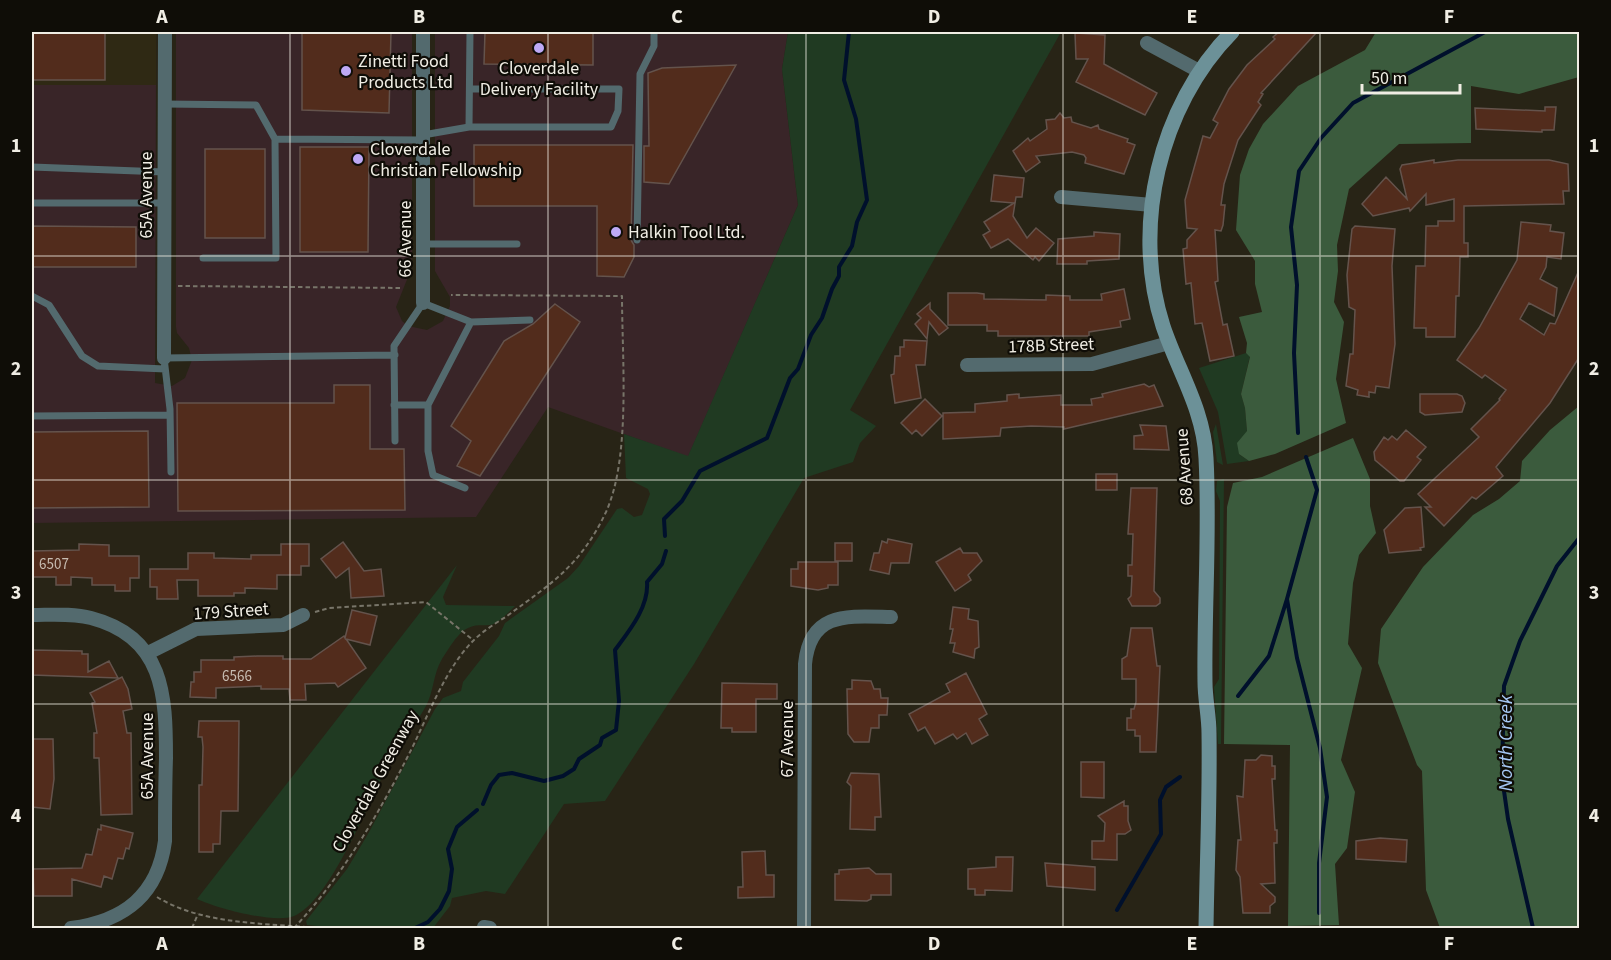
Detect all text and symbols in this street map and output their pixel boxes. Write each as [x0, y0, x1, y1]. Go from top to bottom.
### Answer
text: A [155, 3, 168, 31]
text: B [413, 3, 425, 31]
text: C [671, 3, 683, 31]
text: D [928, 3, 940, 31]
text: E [1187, 3, 1197, 31]
text: F [1444, 3, 1454, 31]
marker: Cloverdale Delivery Facility [532, 41, 546, 55]
place label: Zinetti Food Products Ltd [358, 49, 453, 95]
place label: Cloverdale Delivery Facility [480, 56, 599, 102]
scale bar [1362, 57, 1460, 95]
marker: Zinetti Food Products Ltd [339, 64, 353, 78]
text: 50 m [1371, 66, 1407, 91]
text: 1 [11, 132, 21, 160]
text: 1 [1589, 132, 1599, 160]
place label: Cloverdale Christian Fellowship [370, 137, 522, 183]
street label: 65A Avenue [134, 152, 159, 238]
marker: Cloverdale Christian Fellowship [351, 152, 365, 166]
street label: 66 Avenue [393, 200, 418, 277]
place label: Halkin Tool Ltd. [628, 220, 745, 245]
marker: Halkin Tool Ltd. [609, 225, 623, 239]
street label: 178B Street [1008, 332, 1094, 359]
text: 2 [11, 355, 21, 383]
text: 2 [1589, 355, 1599, 383]
street label: 68 Avenue [1169, 428, 1200, 506]
house number: 6507 [39, 554, 69, 575]
text: 3 [11, 579, 21, 607]
text: 3 [1589, 579, 1599, 607]
street label: 179 Street [192, 596, 270, 627]
house number: 6566 [222, 666, 252, 687]
water label: North Creek [1492, 694, 1520, 791]
street label: 67 Avenue [775, 700, 800, 777]
street label: Cloverdale Greenway [326, 705, 425, 857]
street label: 65A Avenue [135, 713, 160, 799]
text: 4 [11, 802, 22, 830]
text: 4 [1589, 802, 1600, 830]
text: A [155, 930, 168, 958]
text: B [413, 930, 425, 958]
text: C [671, 930, 683, 958]
text: D [928, 930, 940, 958]
text: E [1187, 930, 1197, 958]
text: F [1444, 930, 1454, 958]

